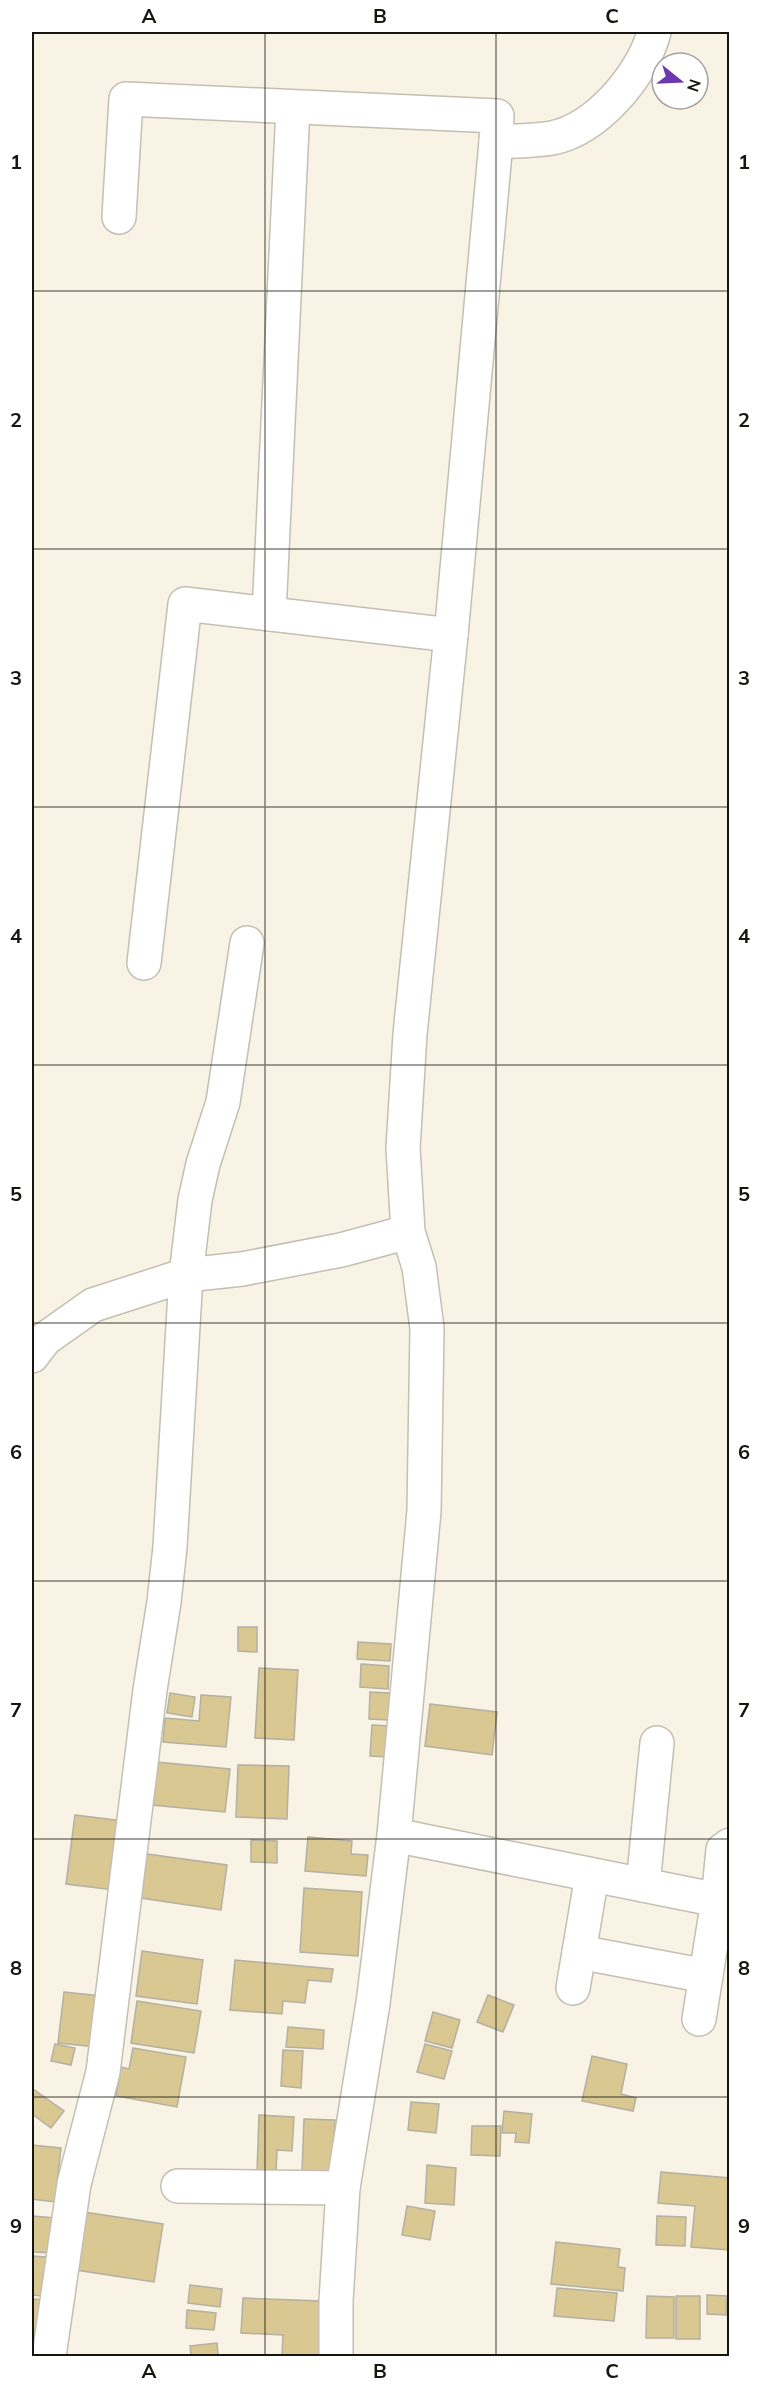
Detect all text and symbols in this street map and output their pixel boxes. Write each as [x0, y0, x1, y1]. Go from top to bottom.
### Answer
text: A [142, 3, 157, 28]
text: B [373, 3, 387, 28]
text: C [605, 3, 619, 28]
north arrow [650, 51, 710, 111]
text: N [683, 77, 706, 94]
text: 1 [10, 149, 22, 174]
text: 1 [738, 149, 750, 174]
text: 2 [10, 407, 22, 432]
text: 2 [738, 407, 750, 432]
text: 3 [10, 665, 22, 690]
text: 3 [738, 665, 750, 690]
text: 4 [10, 923, 22, 948]
text: 4 [738, 923, 750, 948]
text: 5 [10, 1181, 22, 1206]
text: 5 [738, 1181, 750, 1206]
text: 6 [10, 1439, 22, 1464]
text: 6 [738, 1439, 750, 1464]
text: 7 [10, 1697, 22, 1722]
text: 7 [738, 1697, 750, 1722]
text: 8 [10, 1955, 22, 1980]
text: 8 [738, 1955, 750, 1980]
text: 9 [10, 2213, 22, 2238]
text: 9 [738, 2213, 750, 2238]
text: A [142, 2358, 157, 2383]
text: B [373, 2358, 387, 2383]
text: C [605, 2358, 619, 2383]

